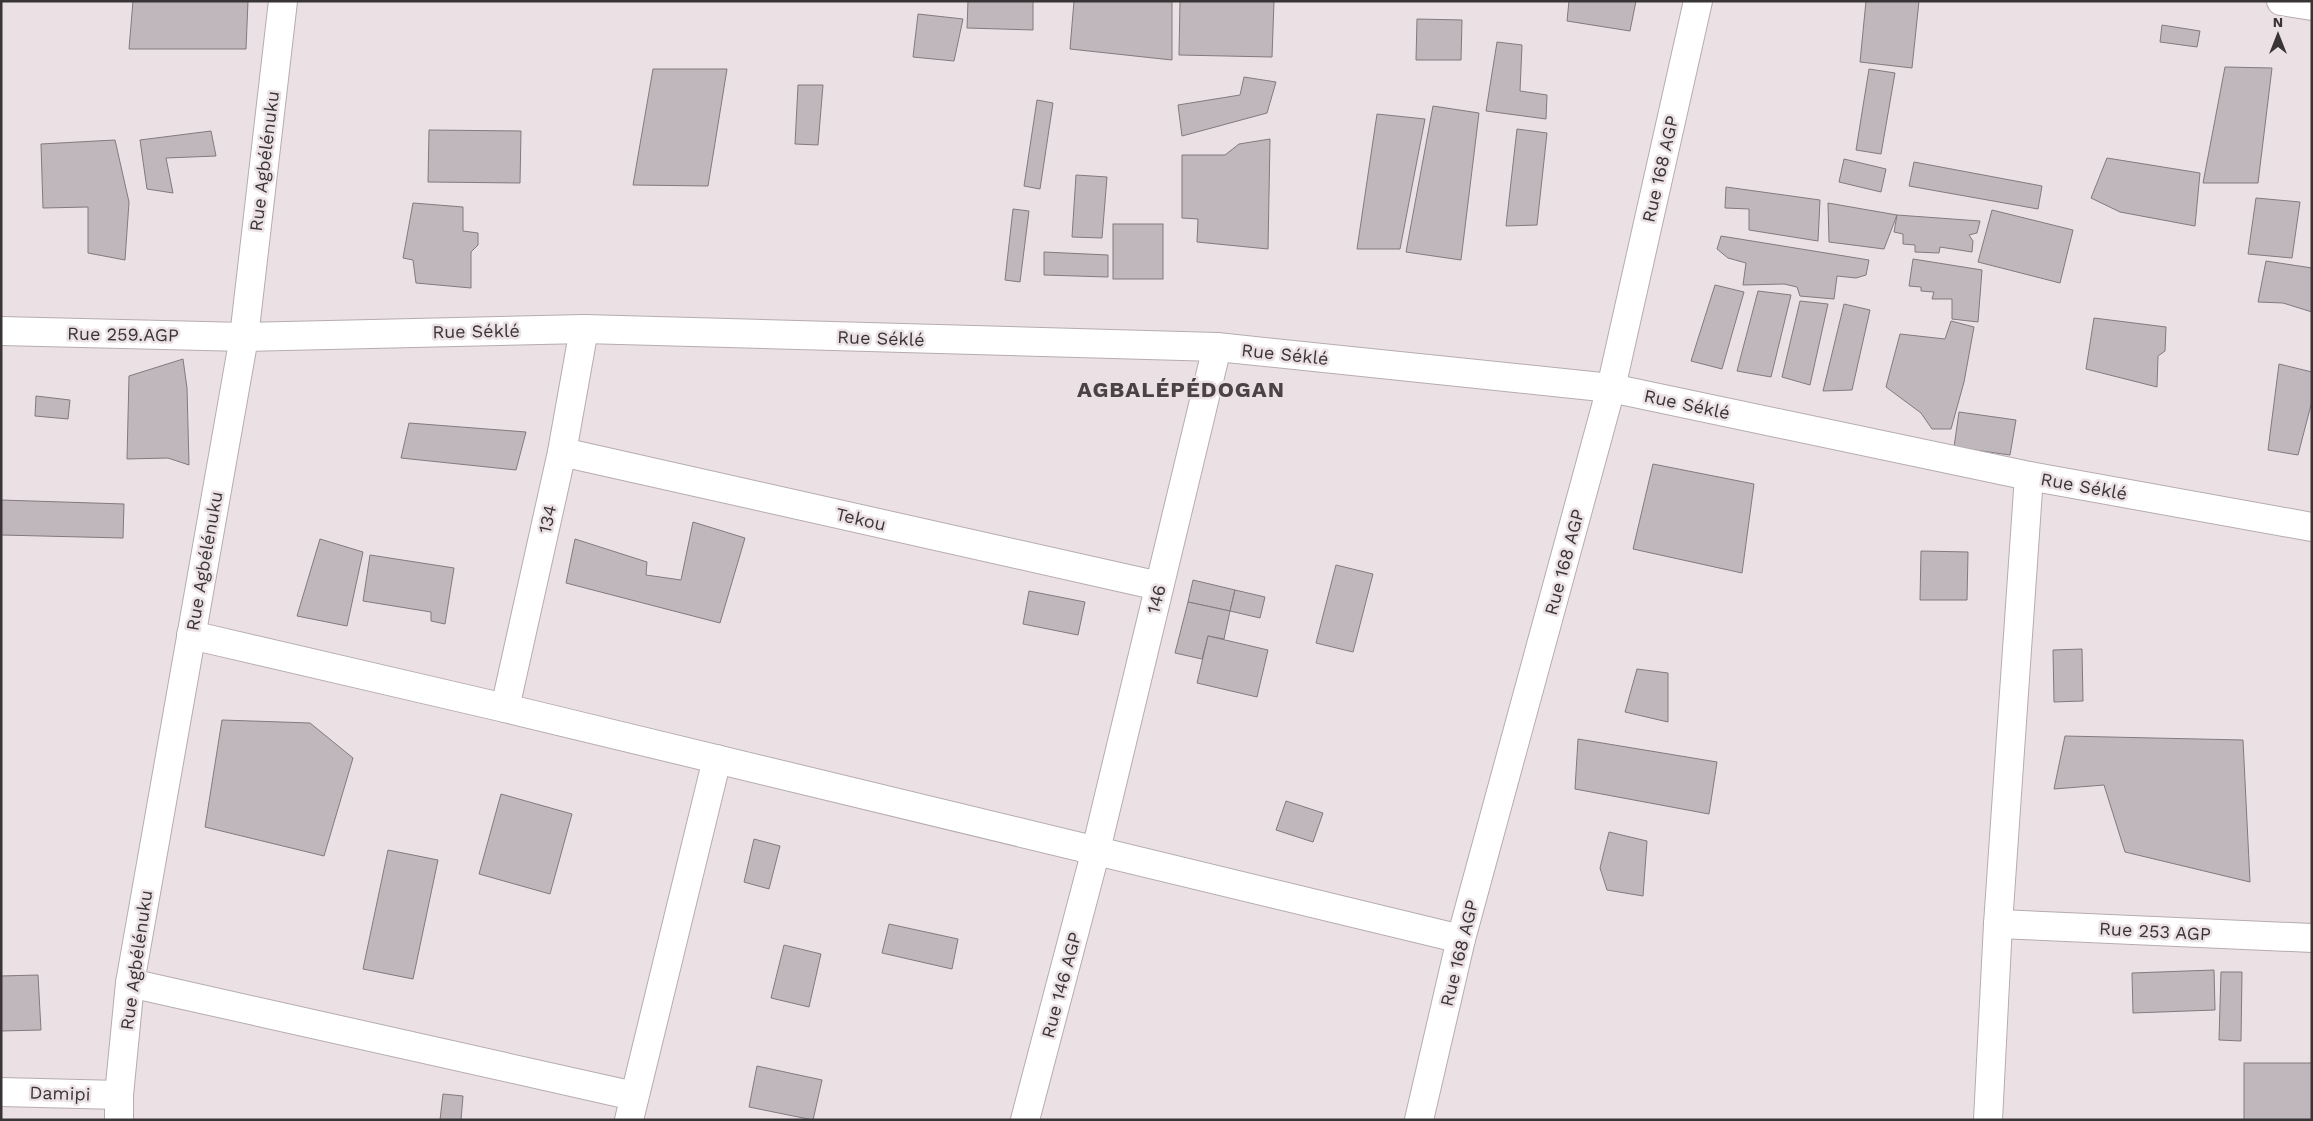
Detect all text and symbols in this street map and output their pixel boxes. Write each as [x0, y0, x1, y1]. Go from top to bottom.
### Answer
north arrow [2253, 10, 2303, 60]
text: N [2273, 14, 2283, 30]
street label: Rue Agbélénuku [245, 90, 283, 232]
street label: Rue 168 AGP [1638, 114, 1682, 224]
street label: Rue Séklé [432, 320, 520, 342]
street label: Rue 259.AGP [67, 323, 179, 345]
street label: Rue Séklé [837, 326, 925, 350]
street label: Rue Séklé [1240, 339, 1330, 369]
district label: AGBALÉPÉDOGAN [1077, 377, 1285, 402]
street label: Rue Séklé [1642, 385, 1732, 423]
street label: Rue Séklé [2039, 468, 2129, 504]
street label: Rue Agbélénuku [181, 490, 227, 632]
street label: 134 [534, 503, 560, 535]
street label: Tekou [834, 503, 888, 535]
street label: Rue 168 AGP [1540, 507, 1588, 617]
street label: 146 [1142, 582, 1170, 616]
street label: Rue Agbélénuku [116, 889, 156, 1031]
street label: Rue 168 AGP [1436, 898, 1482, 1008]
street label: Rue 253 AGP [2099, 918, 2211, 944]
street label: Rue 146 AGP [1037, 930, 1085, 1040]
street label: Damipi [29, 1081, 91, 1105]

